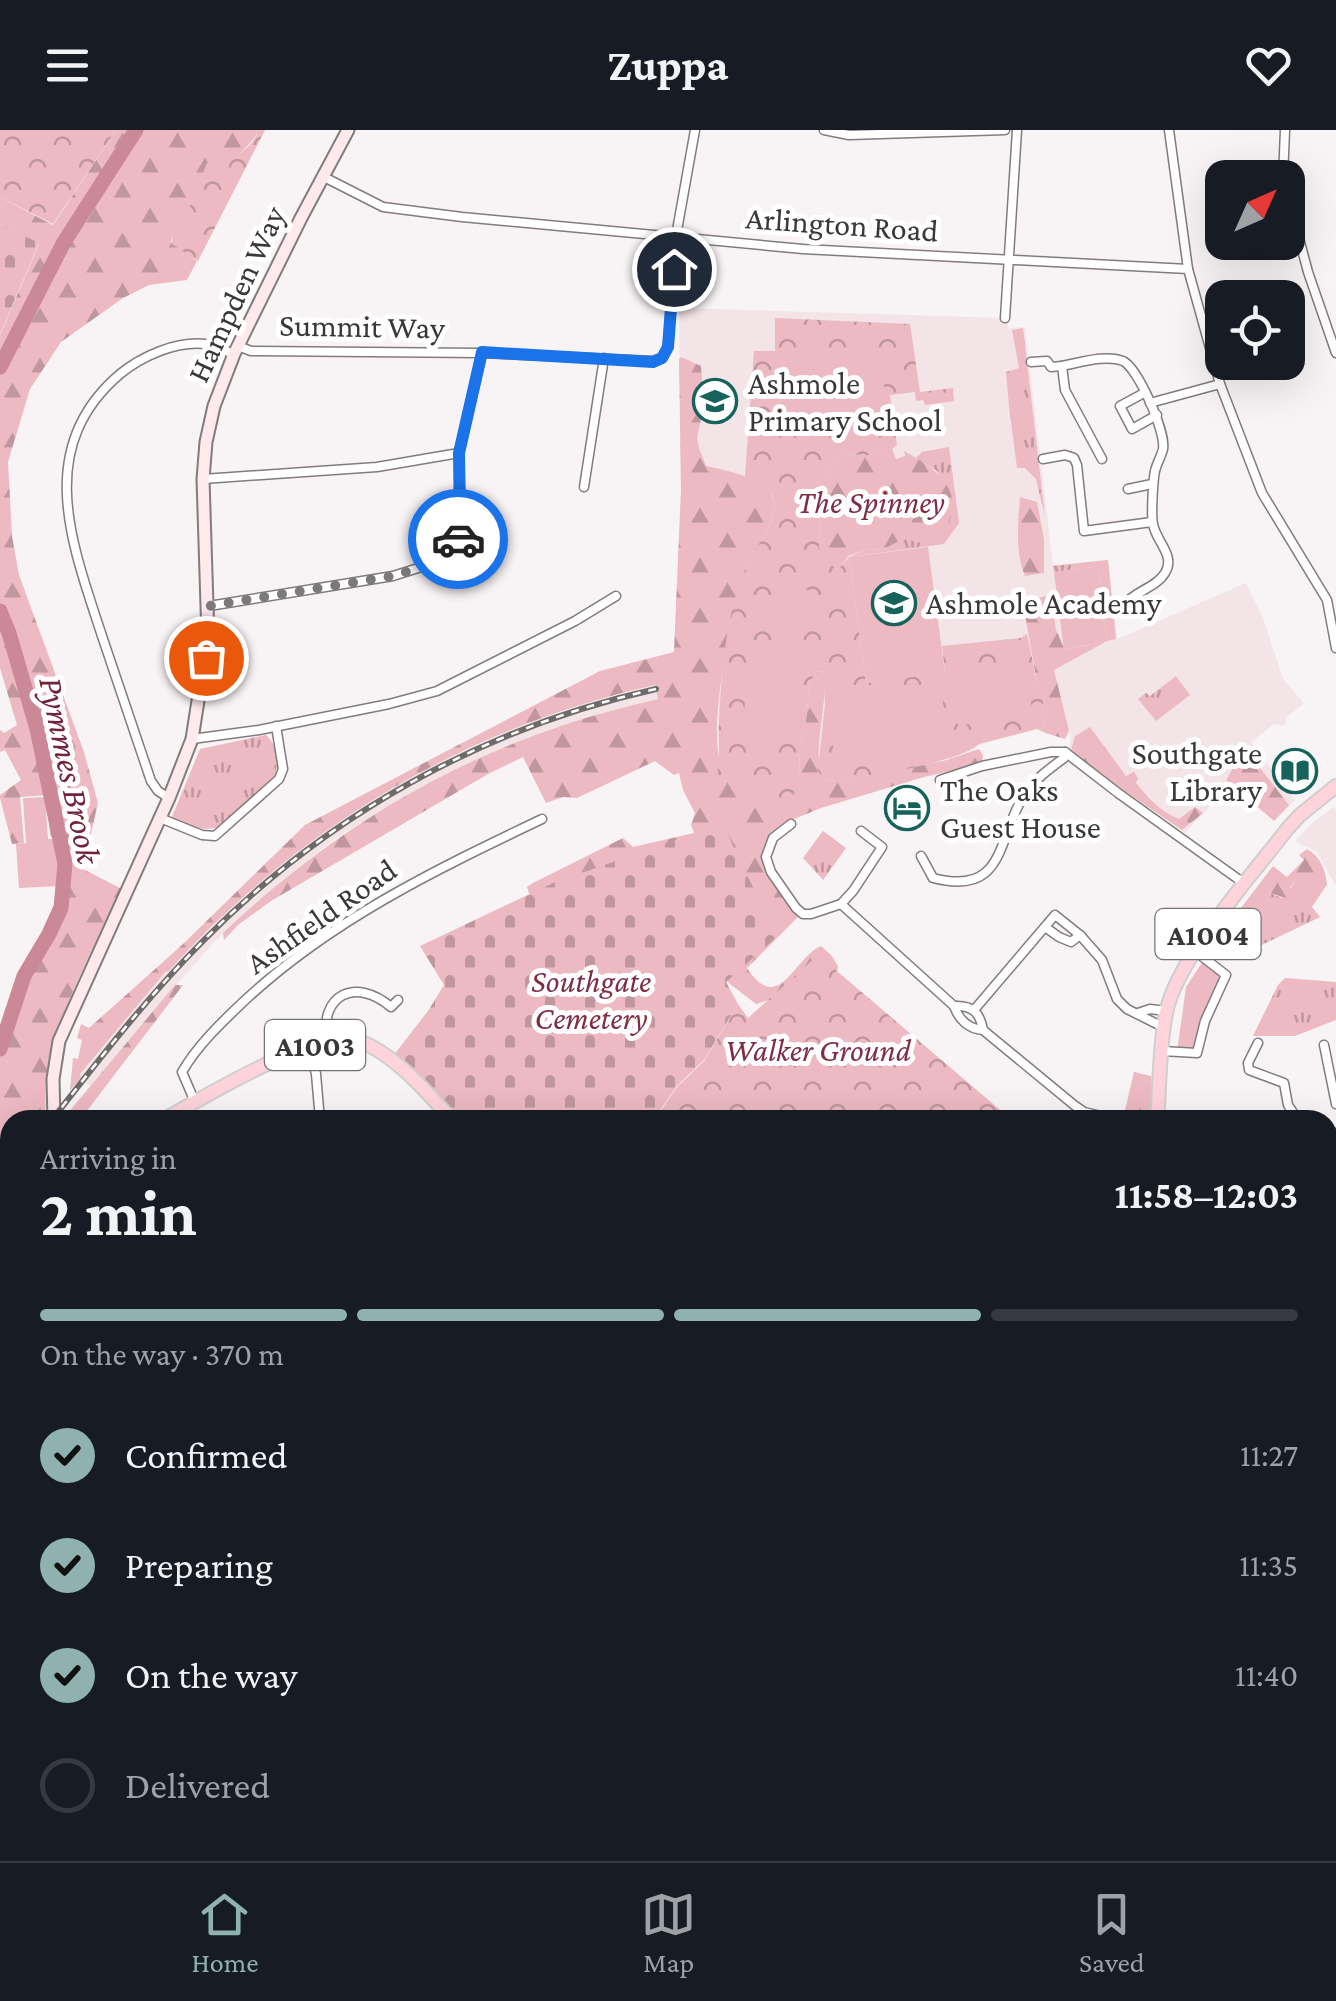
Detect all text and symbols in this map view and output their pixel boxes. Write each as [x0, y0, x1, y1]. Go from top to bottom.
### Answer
icon: menu [40, 38, 95, 93]
icon: heart [1241, 38, 1296, 93]
text: Zuppa [608, 40, 728, 90]
north arrow [1205, 160, 1305, 260]
map controls [1205, 160, 1305, 380]
street label: Arlington Road [744, 199, 940, 249]
street label: Hampden Way [180, 200, 293, 388]
pin [632, 227, 717, 312]
icon: home [647, 242, 702, 297]
button: locate [1205, 280, 1305, 380]
street label: Summit Way [279, 307, 445, 345]
place label: Ashmole Primary School [748, 365, 942, 438]
school or university icon: Ashmole Primary School [692, 378, 738, 424]
park label: The Spinney [797, 484, 945, 520]
courier [408, 489, 508, 589]
icon: car [431, 512, 486, 567]
school or university icon: Ashmole Academy [871, 580, 917, 626]
place label: Ashmole Academy [926, 585, 1162, 621]
pin [164, 616, 249, 701]
icon: bag [179, 631, 234, 686]
water label: Pymmes Brook [31, 673, 109, 869]
place label: Southgate Library [1132, 735, 1262, 808]
library icon: Southgate Library [1272, 748, 1318, 794]
place label: The Oaks Guest House [940, 772, 1101, 845]
hotel icon: The Oaks Guest House [884, 785, 930, 831]
street label: Ashfield Road [239, 851, 403, 981]
road number: A1004 [1156, 909, 1260, 959]
park label: Southgate Cemetery [531, 963, 651, 1036]
road number: A1003 [265, 1020, 365, 1070]
park label: Walker Ground [725, 1032, 912, 1068]
text: Arriving in [40, 1140, 177, 1176]
text: 11:58–12:03 [1114, 1174, 1298, 1216]
text: 2 min [40, 1177, 197, 1249]
text: On the way · 370 m [40, 1336, 284, 1372]
icon: check [40, 1428, 95, 1483]
text: Confirmed [125, 1434, 288, 1476]
text: 11:27 [1240, 1437, 1298, 1473]
icon: check [40, 1538, 95, 1593]
text: Preparing [125, 1544, 273, 1586]
text: 11:35 [1239, 1547, 1298, 1583]
icon: check [40, 1648, 95, 1703]
text: On the way [125, 1654, 297, 1696]
text: 11:40 [1235, 1657, 1298, 1693]
text: Delivered [125, 1764, 270, 1806]
tab: Home [191, 1887, 258, 1978]
tab: Map [641, 1887, 696, 1978]
tab: Saved [1079, 1887, 1145, 1978]

